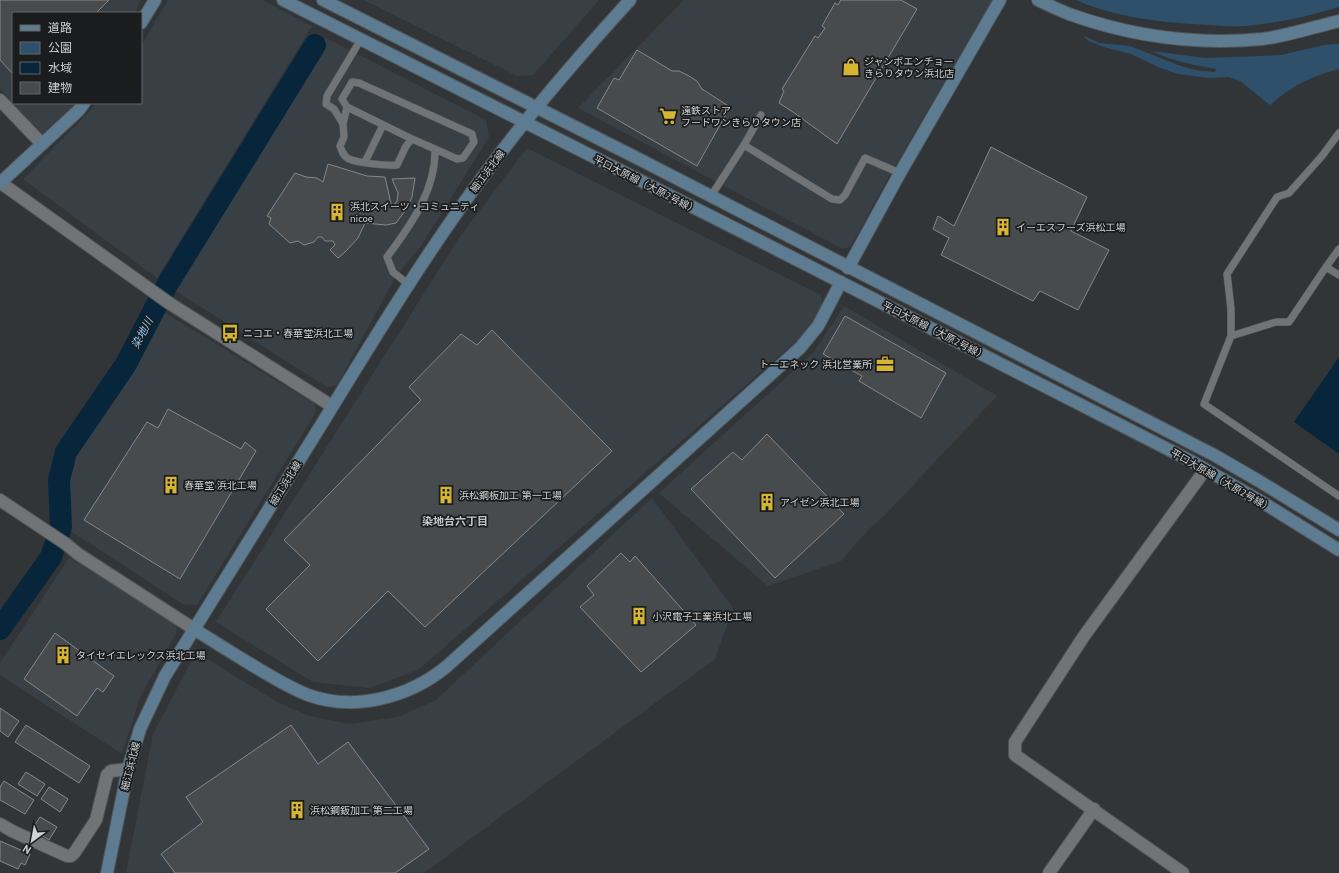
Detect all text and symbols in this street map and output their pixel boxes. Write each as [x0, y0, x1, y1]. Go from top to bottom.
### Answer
legend [12, 12, 142, 104]
text: 道路 [48, 20, 72, 35]
text: 公園 [48, 40, 72, 55]
place label: ジャンボエンチョー きらりタウン浜北店 [864, 55, 954, 80]
shop icon: ジャンボエンチョー きらりタウン浜北店 [841, 57, 861, 77]
text: 水域 [48, 60, 72, 75]
text: 建物 [48, 80, 72, 95]
place label: 遠鉄ストア フードワンきらりタウン店 [681, 104, 801, 129]
supermarket icon: 遠鉄ストア フードワンきらりタウン店 [658, 106, 678, 126]
street label: 細江浜北線 [467, 147, 508, 195]
street label: 平口大原線（大原2号線） [591, 152, 700, 216]
place label: 浜北スイーツ・コミュニティ nicoe [350, 200, 479, 225]
building icon: 浜北スイーツ・コミュニティ nicoe [327, 202, 347, 222]
building icon: イーエスフーズ浜松工場 [993, 217, 1013, 237]
place label: イーエスフーズ浜松工場 [1016, 221, 1126, 234]
street label: 平口大原線（大原2号線） [880, 298, 989, 362]
water label: 染地川 [128, 314, 156, 351]
bus stop icon: ニコエ・春華堂浜北工場 [220, 323, 240, 343]
place label: ニコエ・春華堂浜北工場 [243, 327, 353, 340]
office icon: トーエネック 浜北営業所 [875, 354, 895, 374]
place label: トーエネック 浜北営業所 [759, 358, 872, 371]
street label: 平口大原線（大原2号線） [1169, 446, 1275, 515]
street label: 細江浜北線 [267, 459, 304, 508]
building icon: 春華堂 浜北工場 [161, 475, 181, 495]
place label: 春華堂 浜北工場 [184, 479, 257, 492]
building icon: 浜松鋼板加工 第一工場 [436, 485, 456, 505]
place label: 浜松鋼板加工 第一工場 [459, 489, 562, 502]
building icon: アイゼン浜北工場 [757, 492, 777, 512]
place label: アイゼン浜北工場 [780, 496, 860, 509]
district label: 染地台六丁目 [422, 514, 488, 528]
building icon: 小沢電子工業浜北工場 [629, 606, 649, 626]
place label: 小沢電子工業浜北工場 [652, 610, 752, 623]
building icon: タイセイエレックス浜北工場 [53, 645, 73, 665]
place label: タイセイエレックス浜北工場 [76, 649, 206, 662]
street label: 細江浜北線 [118, 740, 143, 792]
building icon: 浜松鋼鈑加工 第二工場 [287, 800, 307, 820]
place label: 浜松鋼鈑加工 第二工場 [310, 804, 413, 817]
north arrow [12, 821, 52, 861]
text: N [20, 842, 33, 857]

